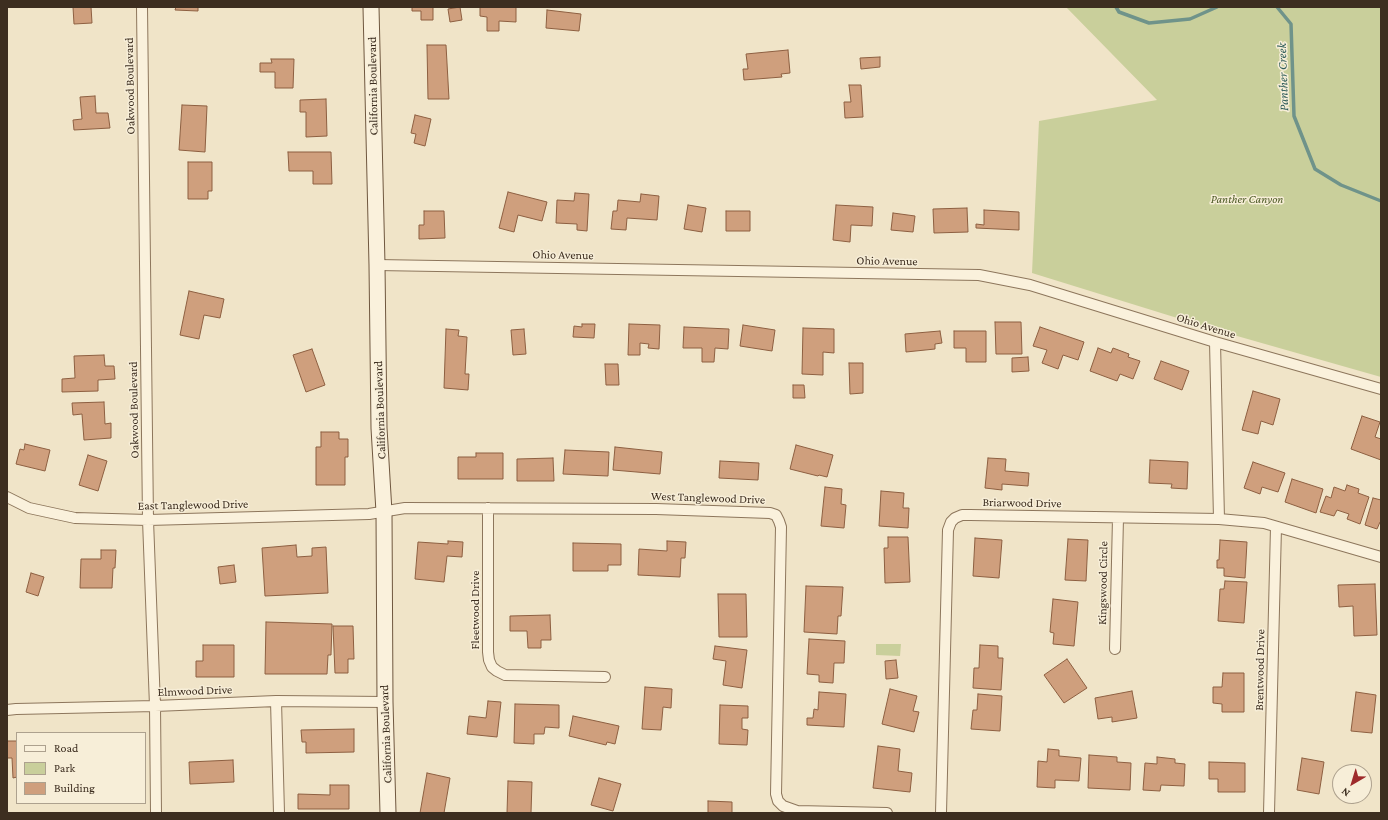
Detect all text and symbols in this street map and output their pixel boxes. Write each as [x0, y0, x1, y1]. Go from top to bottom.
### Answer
street label: Oakwood Boulevard [122, 37, 138, 135]
street label: California Boulevard [365, 37, 381, 135]
water label: Panther Creek [1274, 43, 1292, 111]
park label: Panther Canyon [1211, 192, 1283, 206]
street label: Ohio Avenue [532, 247, 594, 263]
street label: Ohio Avenue [856, 253, 918, 269]
street label: Ohio Avenue [1175, 310, 1237, 342]
street label: California Boulevard [371, 360, 389, 460]
street label: Oakwood Boulevard [126, 361, 142, 459]
street label: West Tanglewood Drive [651, 489, 765, 507]
street label: Briarwood Drive [982, 495, 1062, 511]
street label: East Tanglewood Drive [138, 497, 248, 513]
street label: Kingswood Circle [1095, 541, 1111, 625]
street label: Fleetwood Drive [468, 571, 482, 649]
street label: Brentwood Drive [1252, 629, 1268, 711]
street label: Elmwood Drive [157, 683, 233, 699]
street label: California Boulevard [377, 684, 395, 784]
legend [16, 732, 146, 804]
text: Road [54, 741, 78, 755]
text: Park [54, 761, 75, 775]
north arrow [1332, 764, 1372, 804]
text: Building [54, 781, 95, 795]
text: N [1339, 786, 1352, 800]

